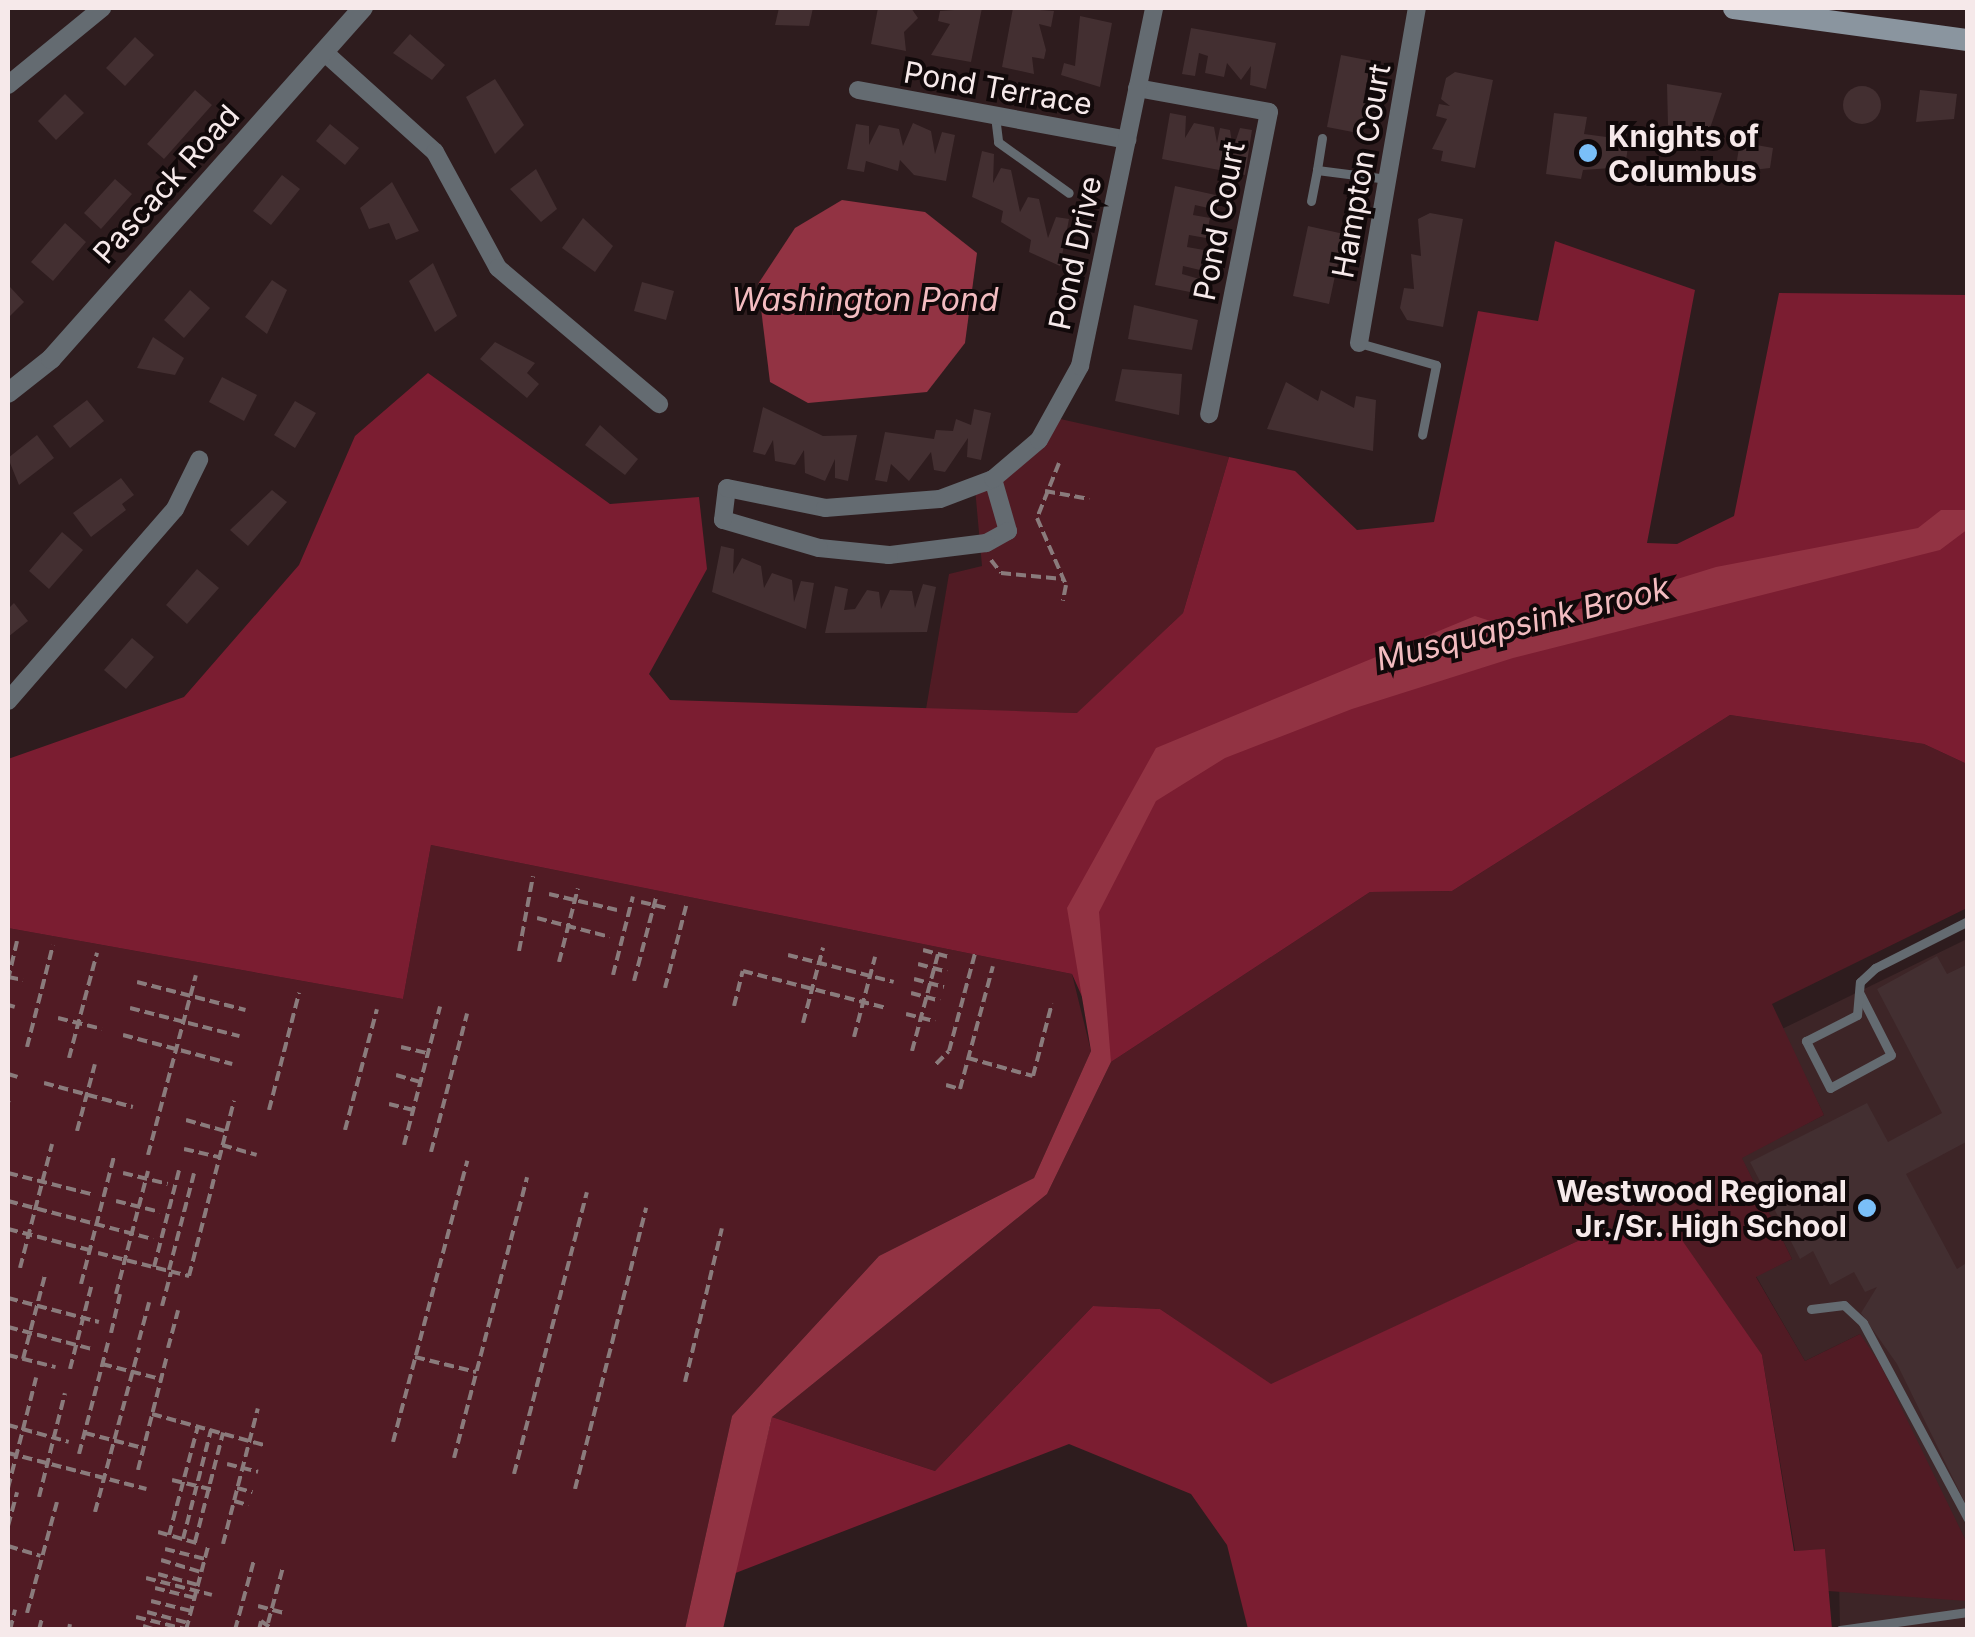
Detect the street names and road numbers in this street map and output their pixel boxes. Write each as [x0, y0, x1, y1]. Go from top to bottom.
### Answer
street label: Pond Terrace [901, 54, 1095, 122]
street label: Hampton Court [1324, 61, 1398, 281]
street label: Pascack Road [86, 97, 246, 271]
street label: Pond Court [1186, 139, 1252, 303]
street label: Pond Drive [1041, 173, 1109, 333]

